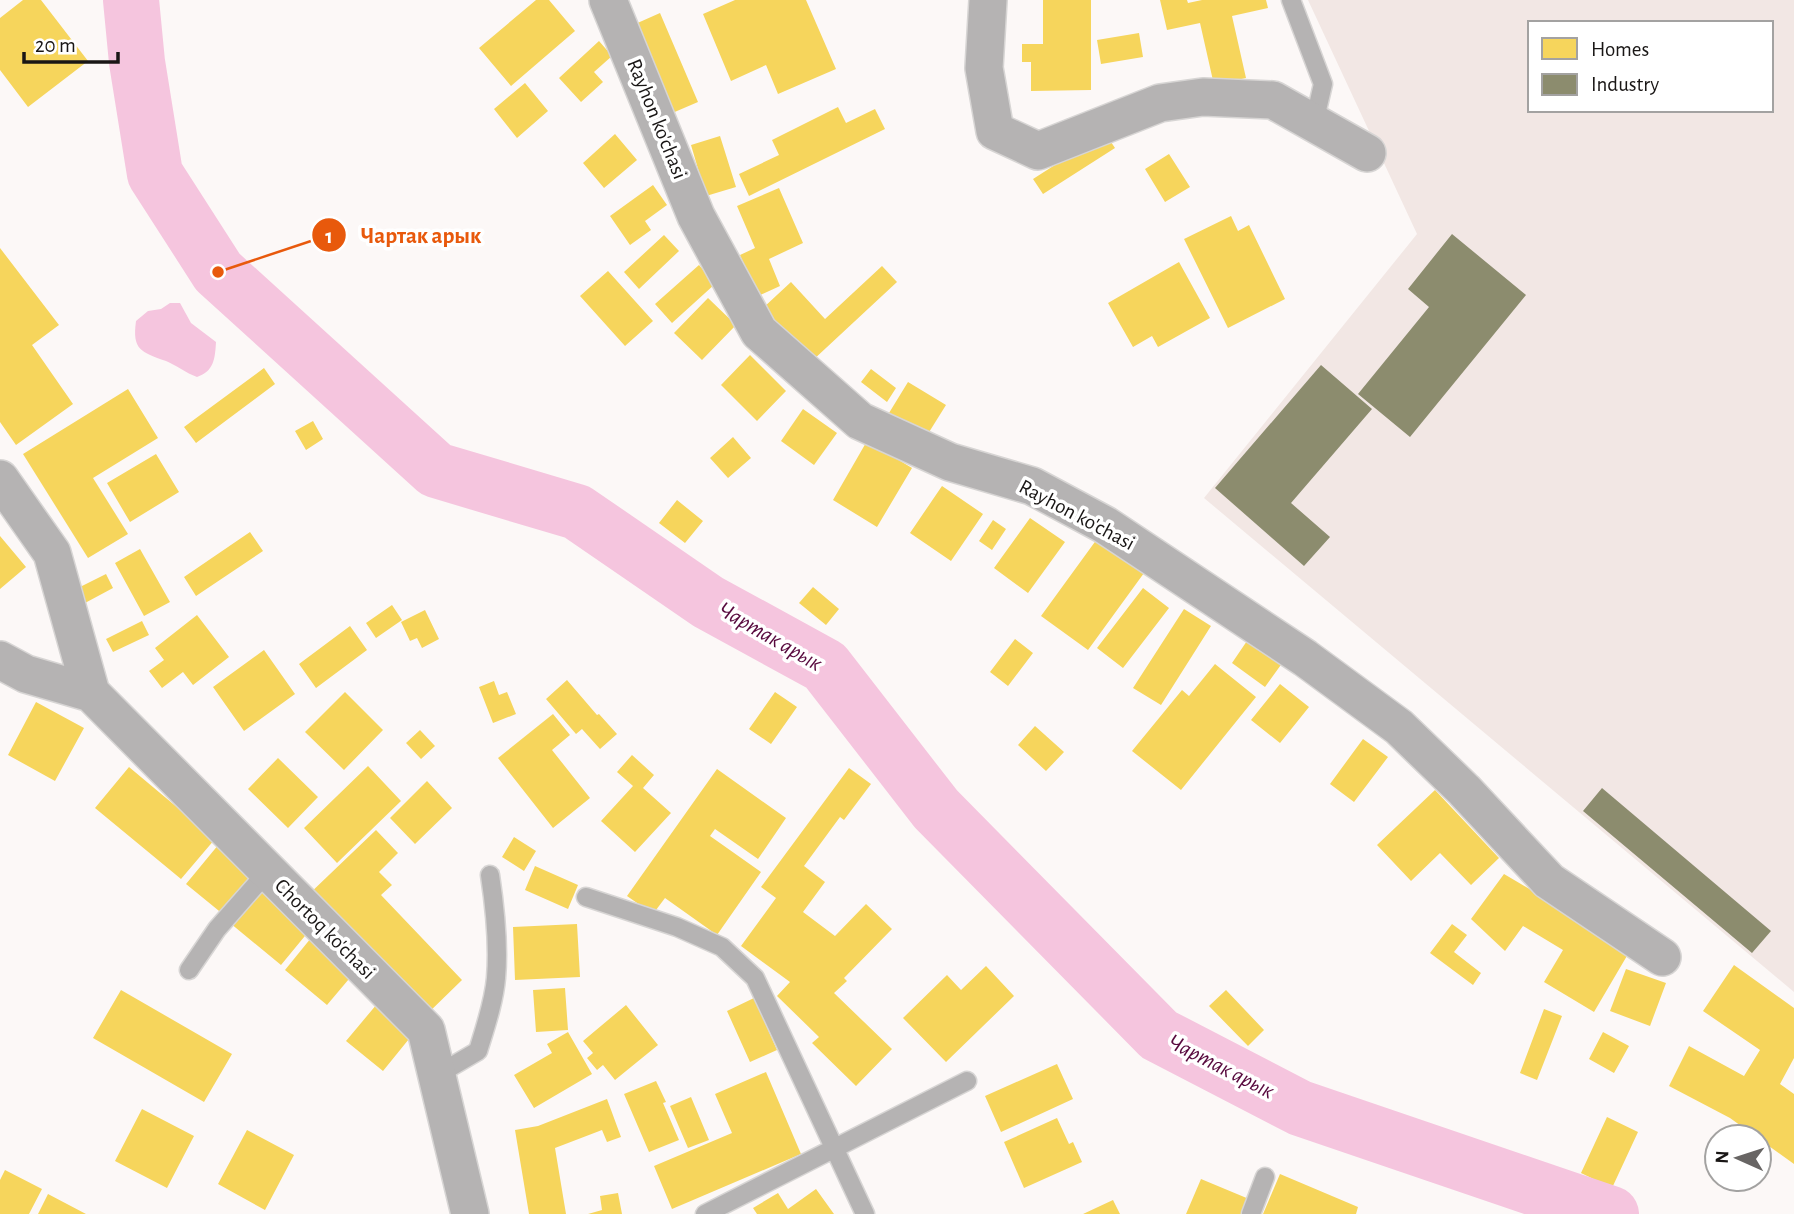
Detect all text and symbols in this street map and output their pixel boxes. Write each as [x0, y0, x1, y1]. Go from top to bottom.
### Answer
scale bar [24, 21, 119, 65]
legend [1528, 21, 1773, 112]
text: 20 m [35, 35, 76, 56]
text: Homes [1591, 39, 1649, 60]
street label: Rayhon ko'chasi [623, 56, 691, 182]
text: Industry [1591, 74, 1659, 95]
callout: Чартак арык [312, 213, 496, 257]
text: Чартак арык [361, 225, 482, 248]
text: 1 [325, 226, 333, 247]
street label: Rayhon ko'chasi [1016, 476, 1138, 554]
water label: Чартак арык [714, 598, 826, 676]
street label: Chortoq ko'chasi [271, 875, 379, 983]
water label: Чартак арык [1164, 1031, 1278, 1104]
north arrow [1703, 1123, 1773, 1193]
text: N [1713, 1150, 1732, 1164]

